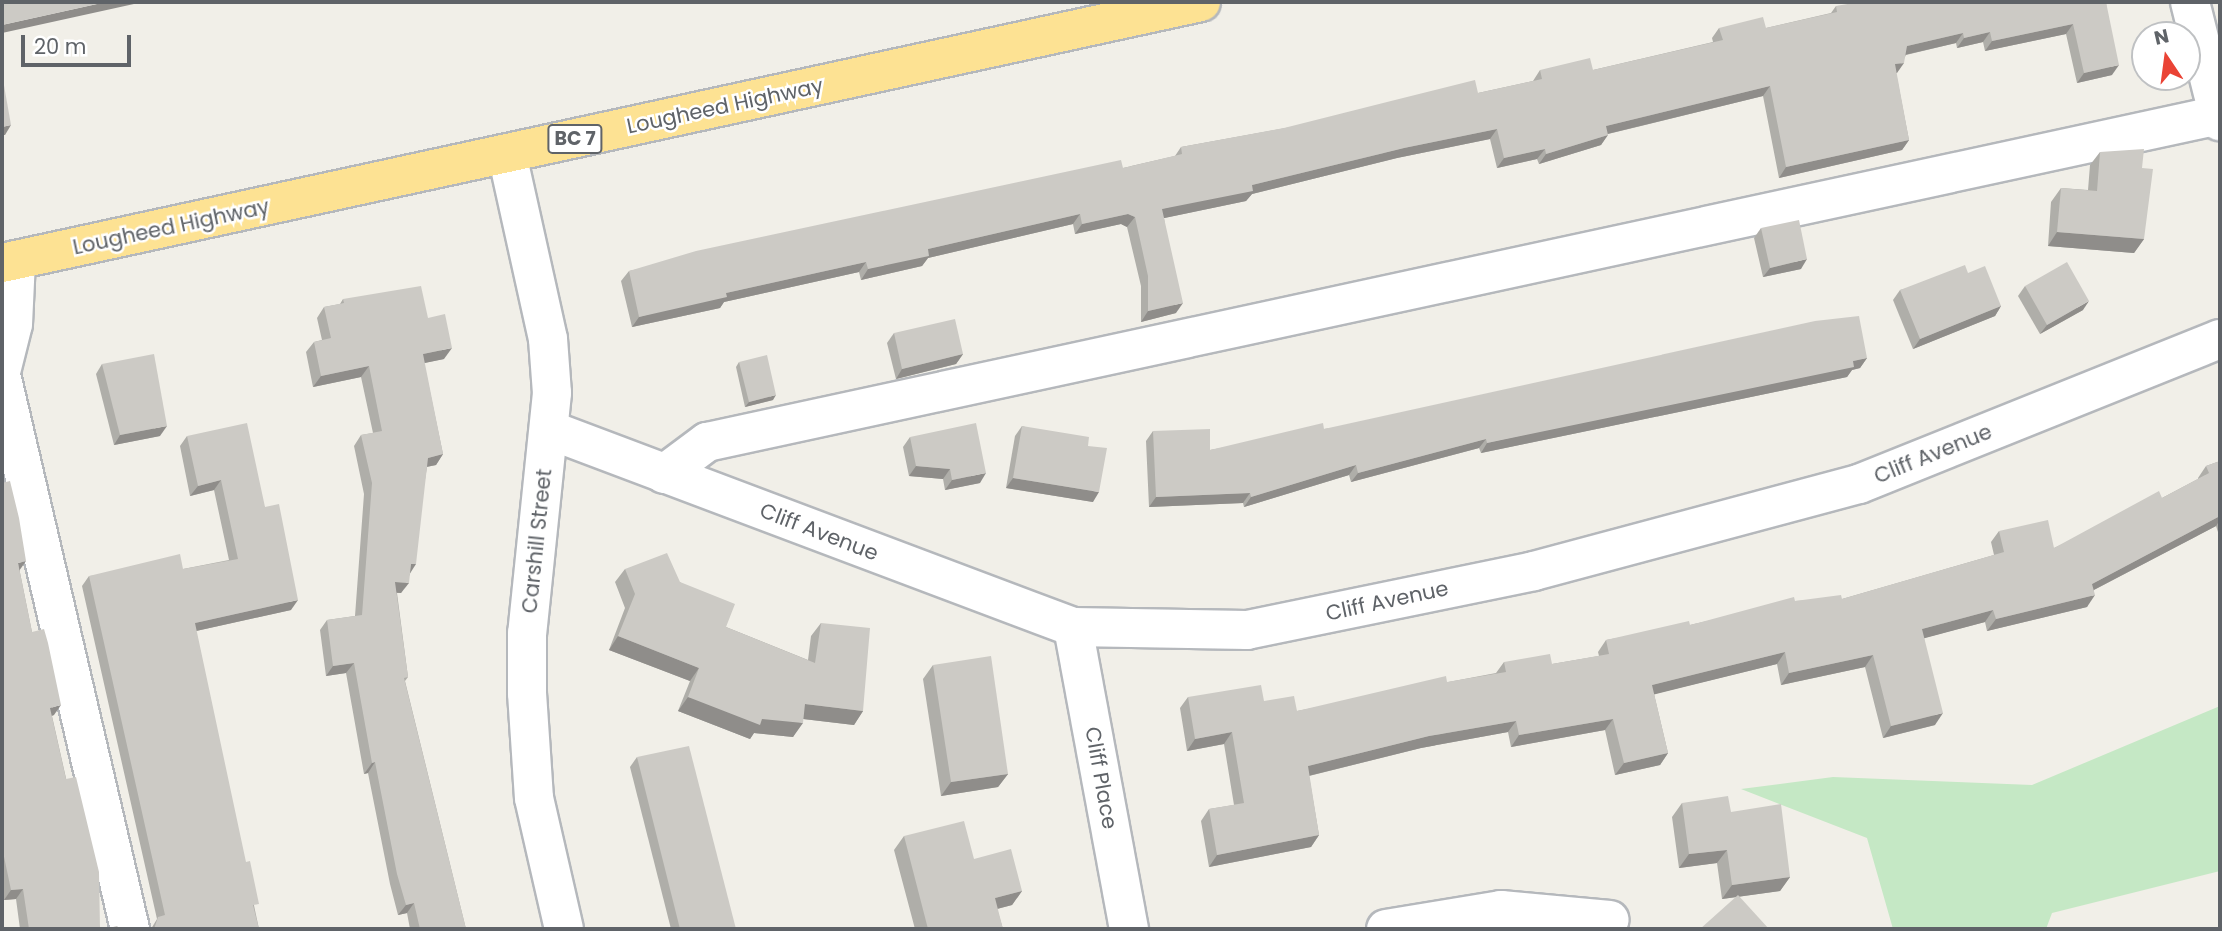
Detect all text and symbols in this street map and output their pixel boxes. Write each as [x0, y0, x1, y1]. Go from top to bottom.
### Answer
scale bar [24, 21, 135, 65]
north arrow [2131, 21, 2201, 91]
text: N [2152, 22, 2172, 52]
text: 20 m [34, 32, 87, 61]
street label: Lougheed Highway [625, 73, 825, 139]
road number: BC 7 [547, 124, 603, 154]
street label: Lougheed Highway [71, 194, 271, 260]
street label: Cliff Avenue [1870, 419, 1996, 489]
street label: Carshill Street [517, 467, 557, 615]
street label: Cliff Avenue [756, 498, 882, 566]
street label: Cliff Avenue [1323, 576, 1451, 626]
street label: Cliff Place [1080, 725, 1122, 831]

